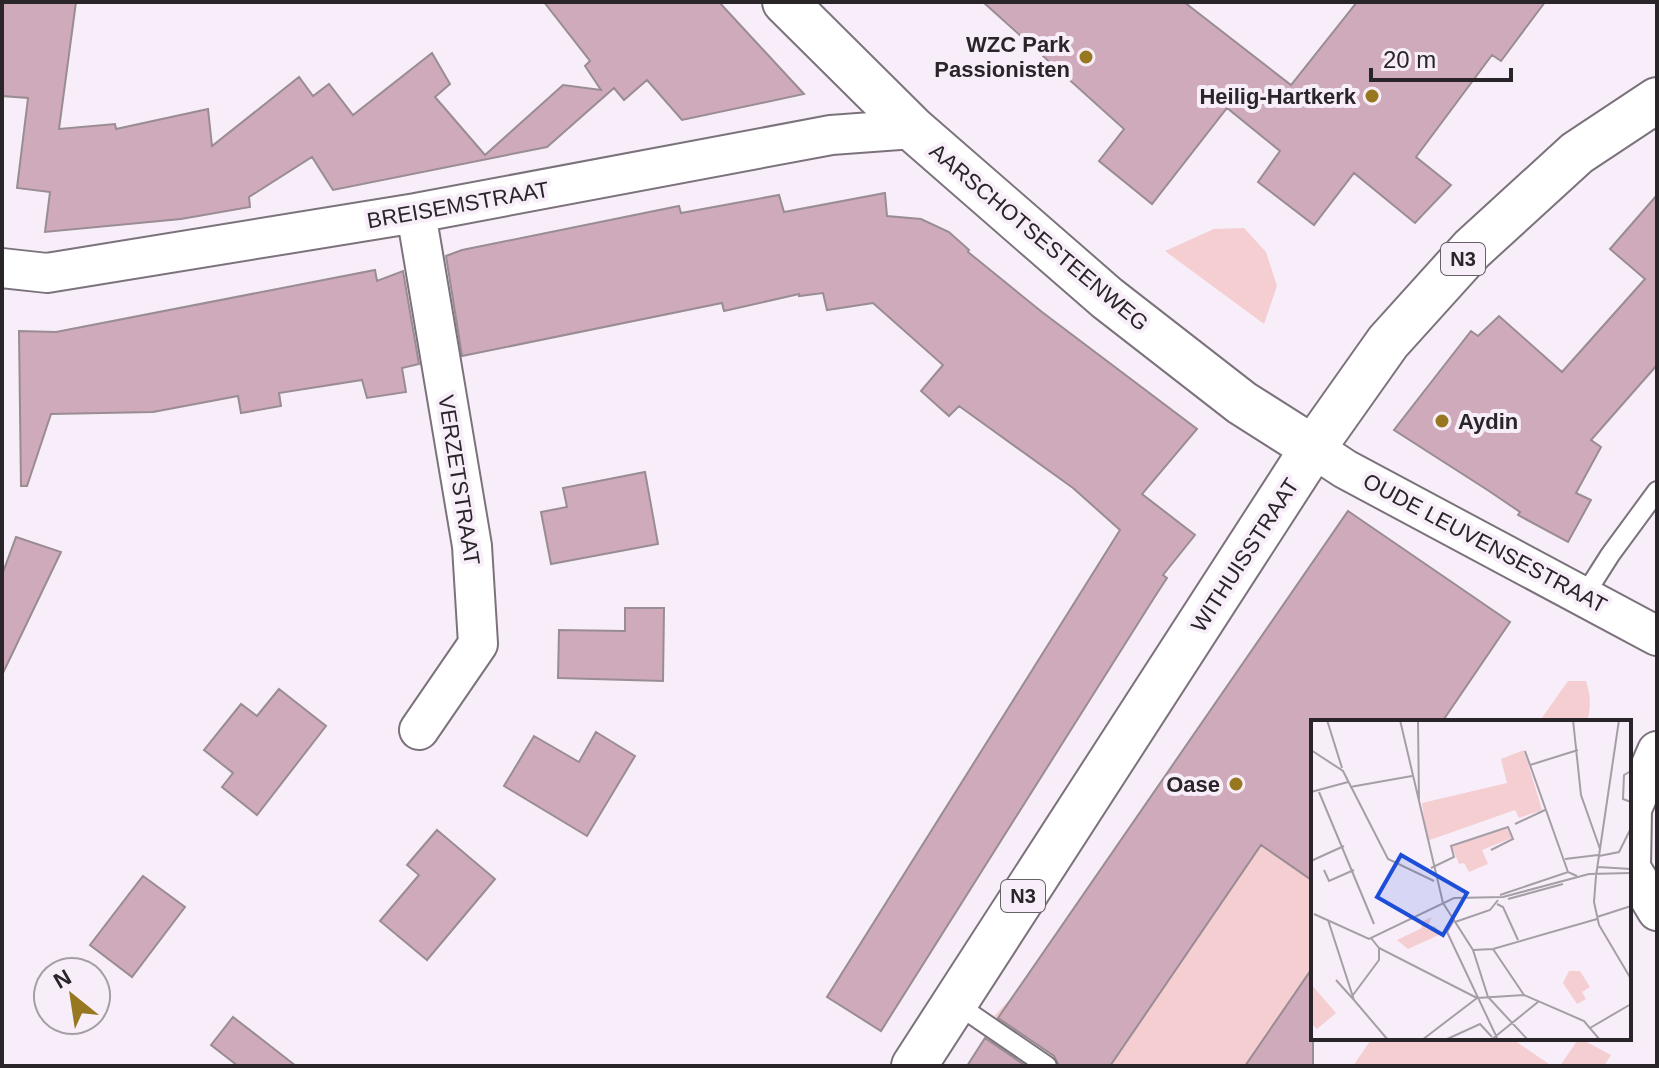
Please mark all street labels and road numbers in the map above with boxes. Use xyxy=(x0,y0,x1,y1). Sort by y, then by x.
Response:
street label: AARSCHOTSESTEENWEG xyxy=(925,138,1153,336)
street label: BREISEMSTRAAT xyxy=(365,177,551,233)
road number: N3 xyxy=(1441,243,1485,275)
street label: VERZETSTRAAT xyxy=(433,393,485,567)
street label: OUDE LEUVENSESTRAAT xyxy=(1359,468,1611,618)
street label: WITHUISSTRAAT xyxy=(1186,474,1304,636)
road number: N3 xyxy=(1001,880,1045,912)

